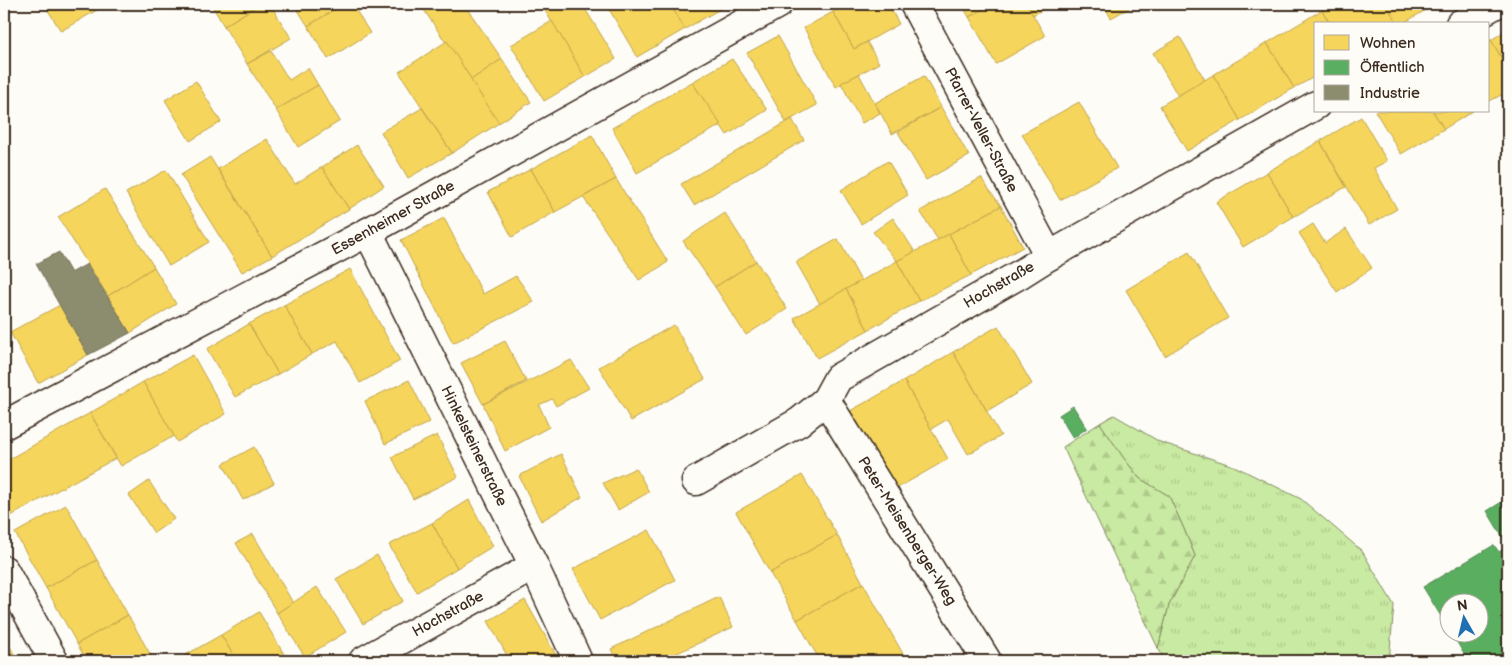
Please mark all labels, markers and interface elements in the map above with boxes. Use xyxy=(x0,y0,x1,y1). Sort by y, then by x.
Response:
legend xyxy=(1314,22,1490,112)
text: Wohnen xyxy=(1360,34,1415,53)
text: Öffentlich xyxy=(1360,58,1425,77)
street label: Pfarrer-Veller-Straße xyxy=(940,64,1022,196)
text: Industrie xyxy=(1360,84,1420,103)
street label: Essenheimer Straße xyxy=(328,176,458,260)
street label: Hochstraße xyxy=(960,257,1038,313)
street label: Hinkelsteinerstraße xyxy=(437,383,511,510)
street label: Peter-Meisenberger-Weg xyxy=(853,453,961,609)
street label: Hochstraße xyxy=(409,587,487,641)
north arrow xyxy=(1440,592,1490,642)
text: N xyxy=(1456,596,1469,615)

